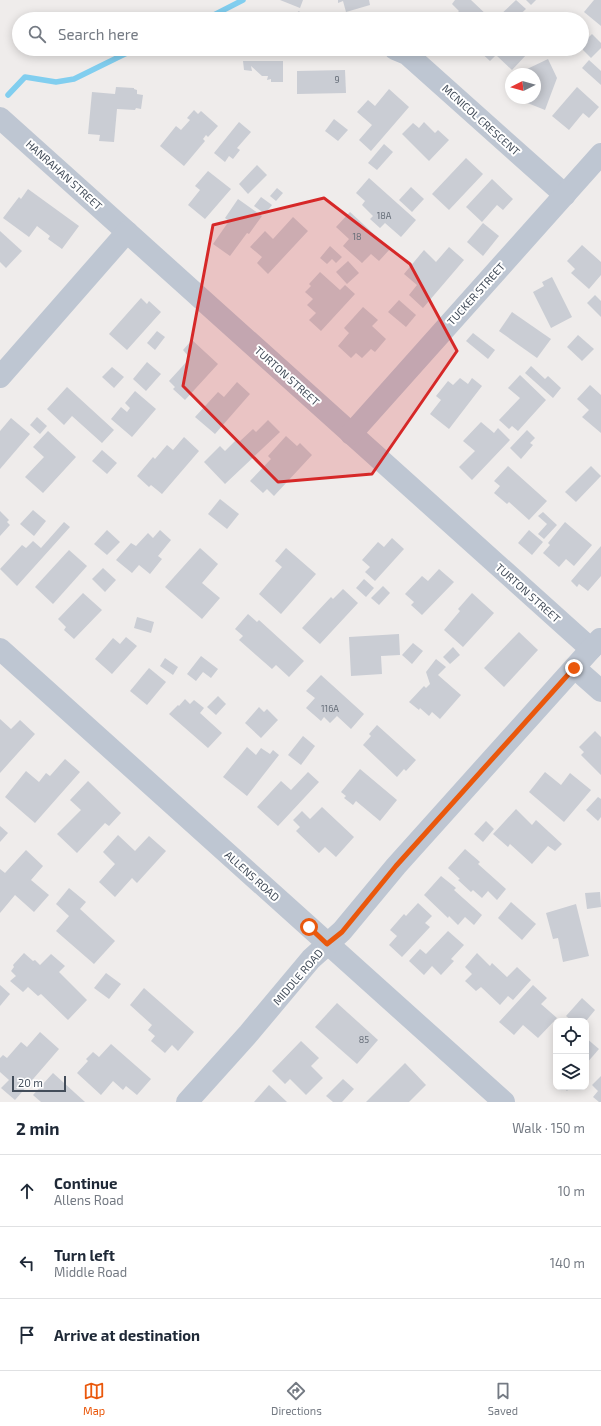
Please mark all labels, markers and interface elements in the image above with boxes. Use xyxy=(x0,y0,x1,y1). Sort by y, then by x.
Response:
search box xyxy=(12,12,589,56)
icon: search xyxy=(26,23,48,45)
text: Search here xyxy=(58,25,139,43)
north arrow xyxy=(505,68,541,104)
house number: 9 xyxy=(334,74,340,85)
street label: MCNICOL CRESCENT xyxy=(440,81,523,158)
street label: HANRAHAN STREET xyxy=(24,137,106,213)
house number: 18A xyxy=(377,210,392,221)
house number: 18 xyxy=(352,231,362,242)
street label: TUCKER STREET xyxy=(444,259,508,328)
street label: TURTON STREET xyxy=(252,343,323,408)
street label: TURTON STREET xyxy=(493,560,564,625)
route end xyxy=(565,659,583,677)
house number: 116A xyxy=(321,703,339,714)
street label: ALLENS ROAD xyxy=(222,848,282,904)
route start xyxy=(300,918,318,936)
street label: MIDDLE ROAD xyxy=(270,946,325,1007)
map controls xyxy=(553,1018,589,1090)
button: locate xyxy=(553,1018,589,1054)
house number: 85 xyxy=(359,1034,369,1045)
button: layers xyxy=(553,1054,589,1090)
scale bar xyxy=(12,1074,66,1093)
text: 20 m xyxy=(18,1076,43,1089)
text: 2 min xyxy=(16,1118,59,1138)
text: Walk · 150 m xyxy=(512,1120,585,1136)
text: Continue xyxy=(54,1174,117,1192)
icon: ahead xyxy=(16,1180,38,1202)
text: 10 m xyxy=(558,1183,585,1199)
text: Allens Road xyxy=(54,1192,124,1208)
text: Turn left xyxy=(54,1246,115,1264)
icon: left xyxy=(16,1252,38,1274)
text: 140 m xyxy=(550,1255,585,1271)
text: Middle Road xyxy=(54,1264,127,1280)
icon: arrive xyxy=(16,1324,38,1346)
text: Arrive at destination xyxy=(54,1326,200,1344)
tab: Map xyxy=(83,1380,105,1417)
tab: Directions xyxy=(271,1380,322,1417)
tab: Saved xyxy=(488,1380,518,1417)

